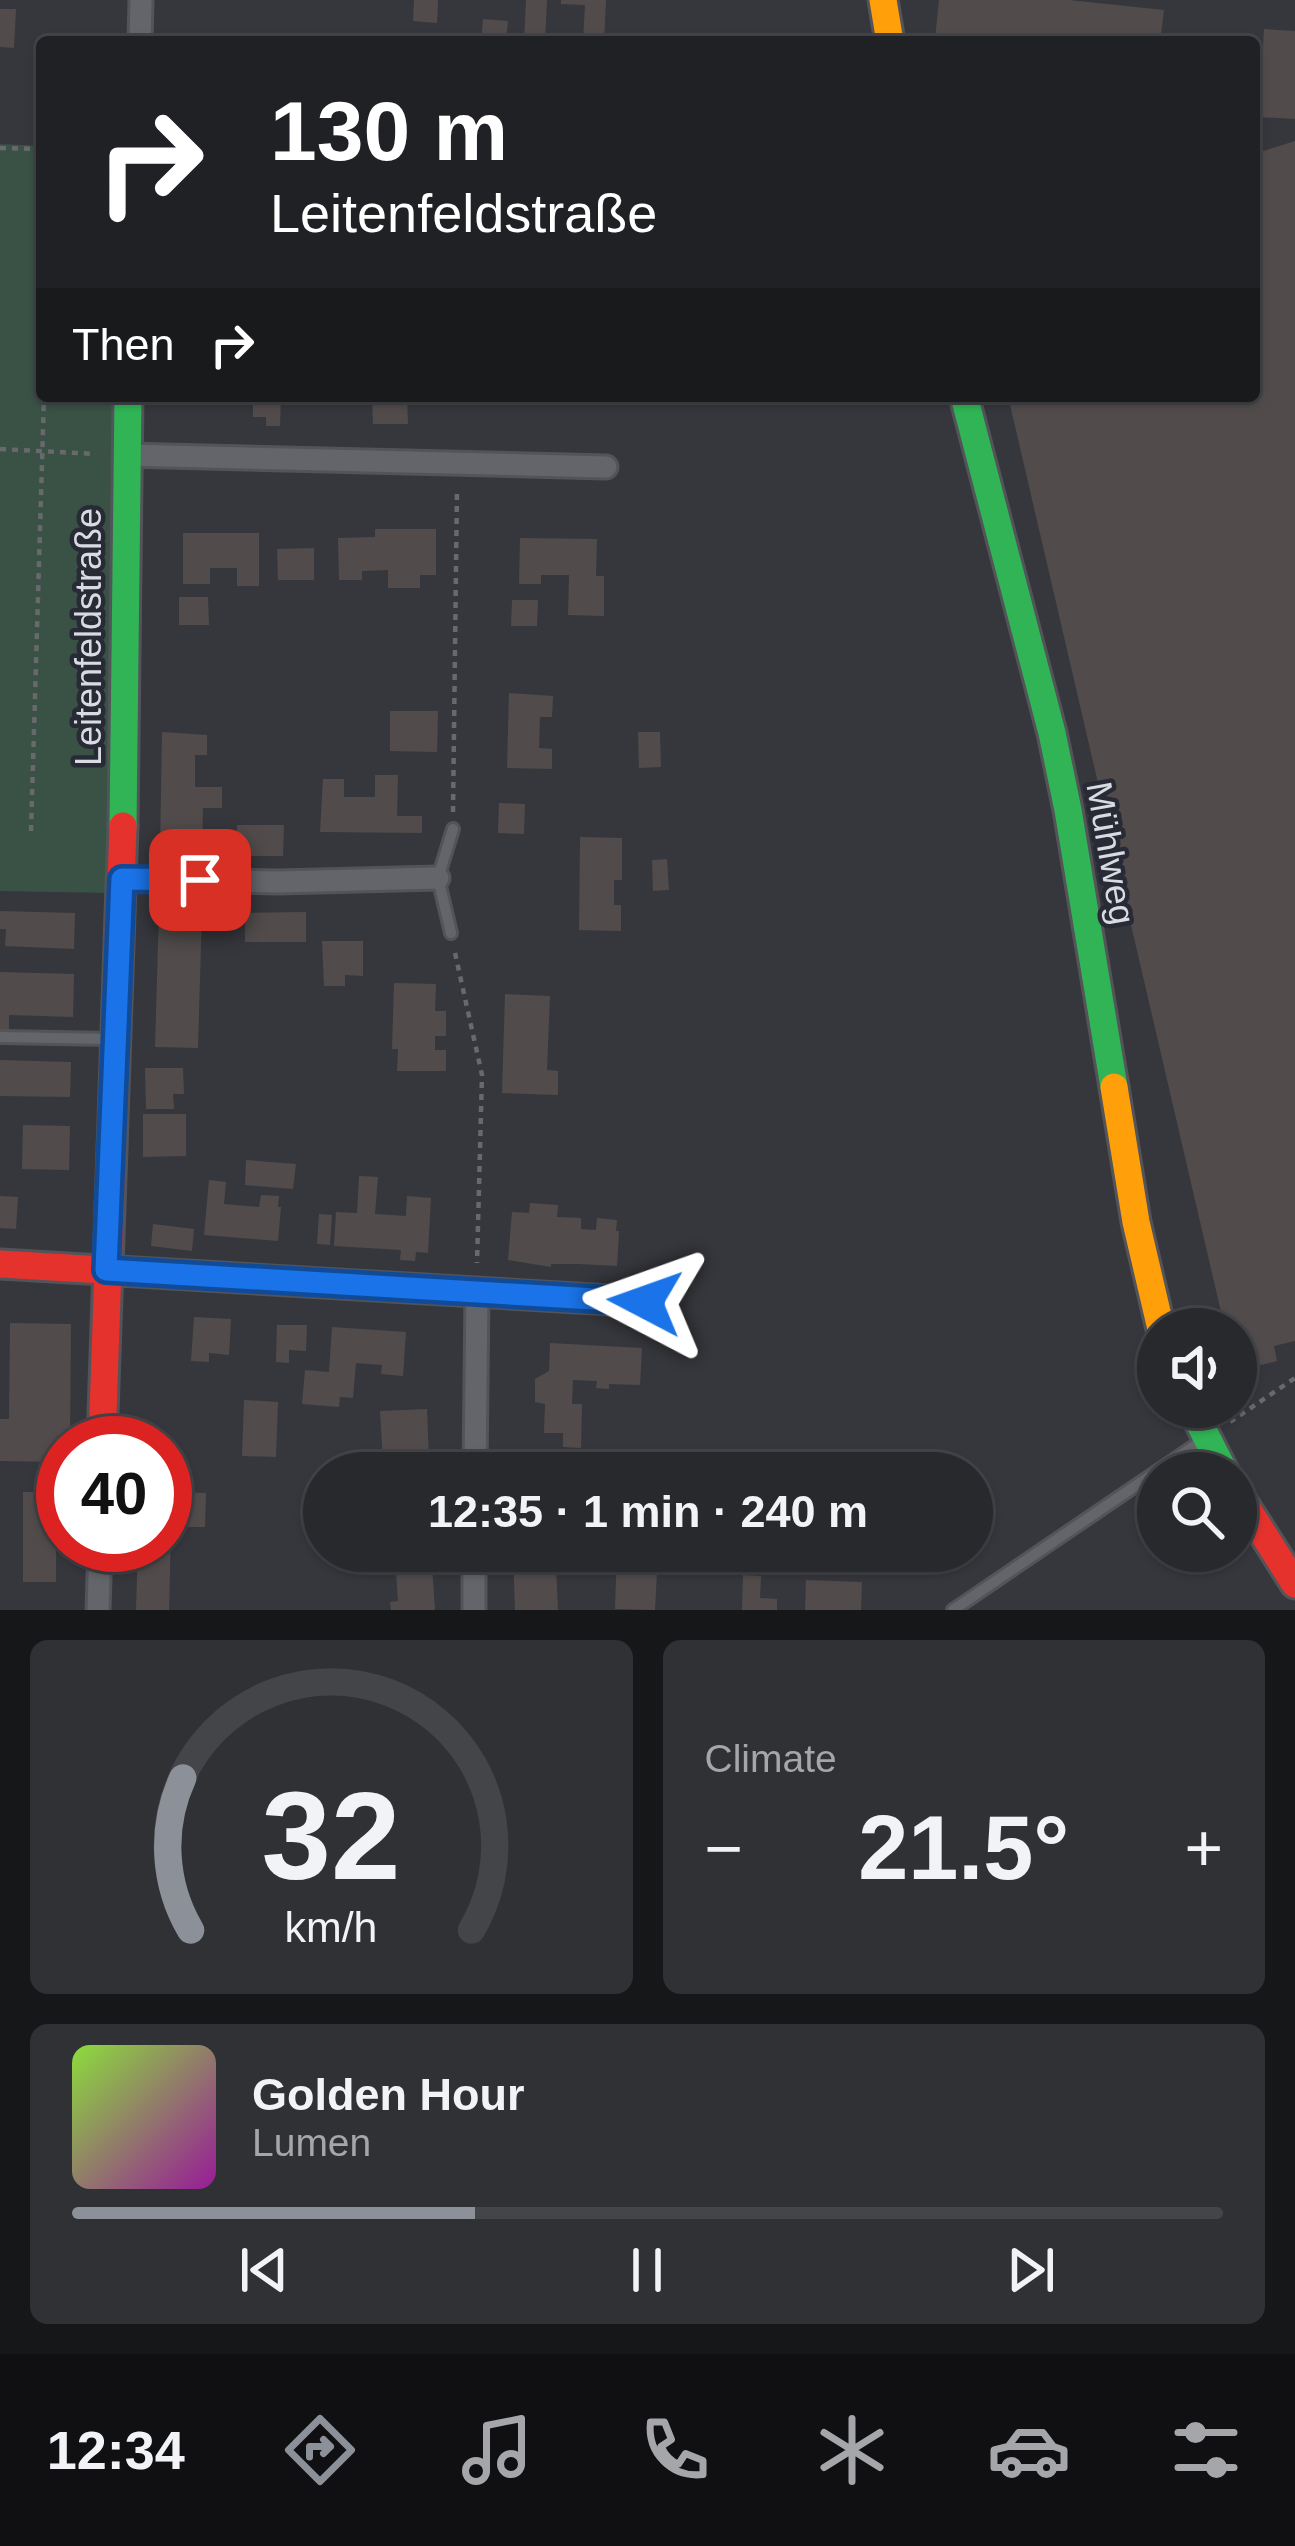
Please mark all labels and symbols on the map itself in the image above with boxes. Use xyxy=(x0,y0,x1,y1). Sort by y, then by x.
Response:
street label: Leitenfeldstraße xyxy=(68,508,109,766)
street label: Mühlweg xyxy=(1078,778,1144,928)
pin xyxy=(149,829,251,931)
position arrow xyxy=(582,1239,708,1365)
speed limit sign: 40 xyxy=(36,1416,192,1572)

